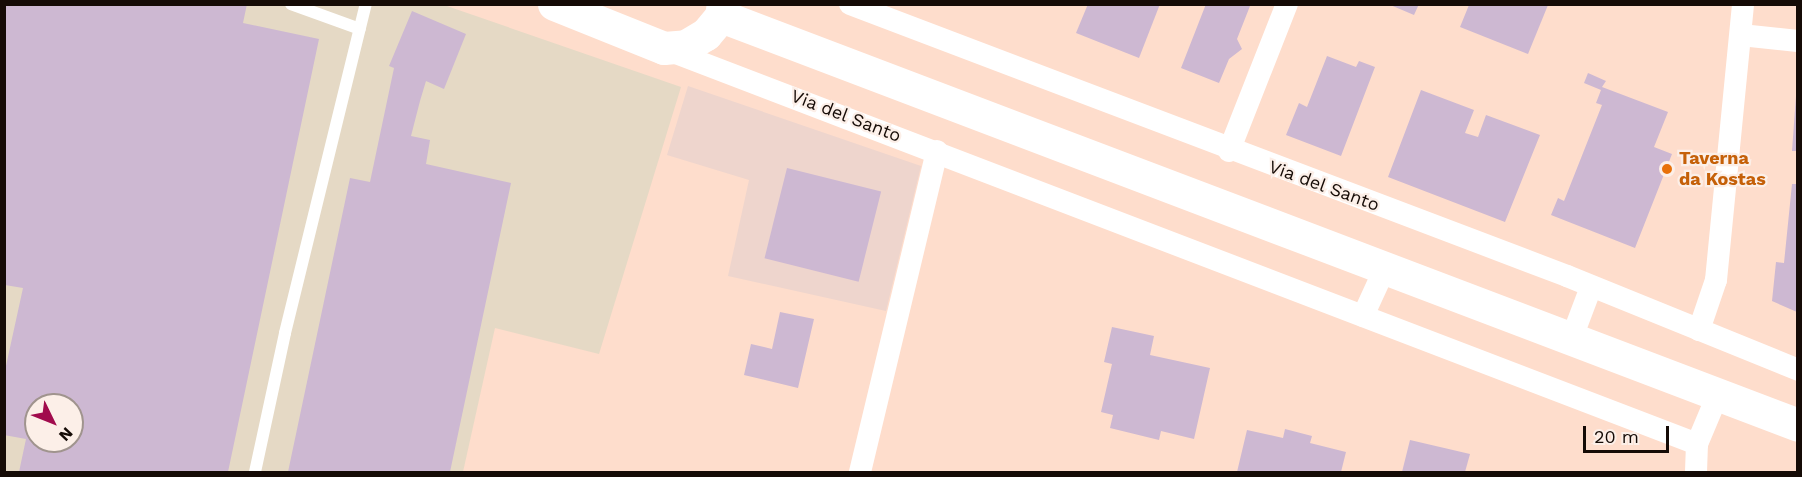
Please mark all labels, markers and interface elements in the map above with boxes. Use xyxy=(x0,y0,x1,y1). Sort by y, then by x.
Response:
street label: Via del Santo xyxy=(788,85,904,147)
place label: Taverna da Kostas xyxy=(1679,148,1766,190)
street label: Via del Santo xyxy=(1265,156,1383,216)
marker: Taverna da Kostas xyxy=(1660,162,1674,176)
north arrow xyxy=(24,393,84,453)
scale bar xyxy=(1586,414,1672,452)
text: N xyxy=(55,423,77,445)
text: 20 m xyxy=(1594,426,1639,447)

